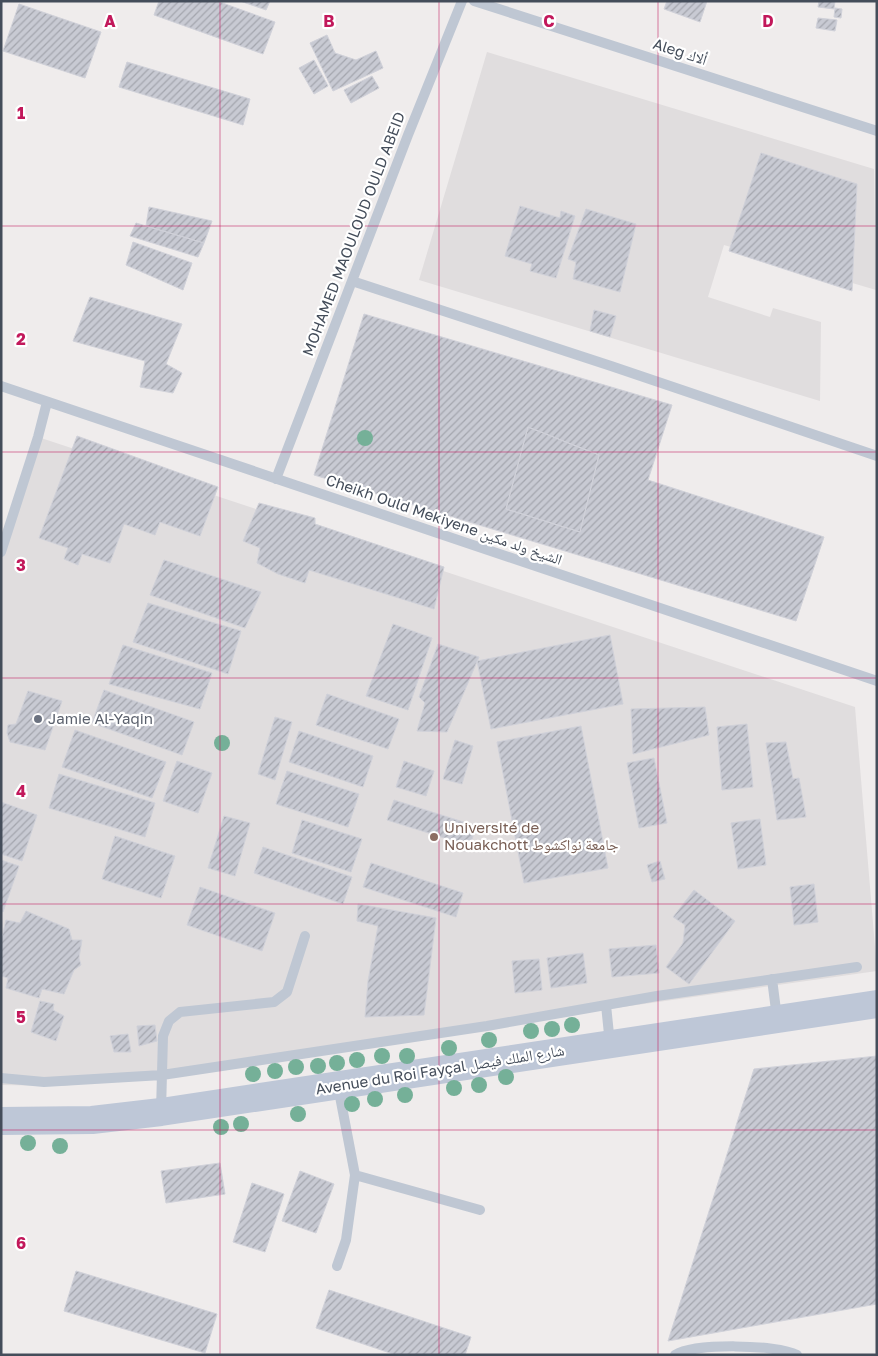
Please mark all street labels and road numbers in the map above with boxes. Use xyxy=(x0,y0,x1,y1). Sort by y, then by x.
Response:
street label: Aleg ألاك xyxy=(651,34,710,68)
street label: MOHAMED MAOULOUD OULD ABEID xyxy=(298,109,408,358)
street label: Cheikh Ould Mekiyene الشيخ ولد مكين xyxy=(323,470,565,570)
street label: Avenue du Roi Fayçal شارع الملك فيصل xyxy=(314,1040,566,1100)

